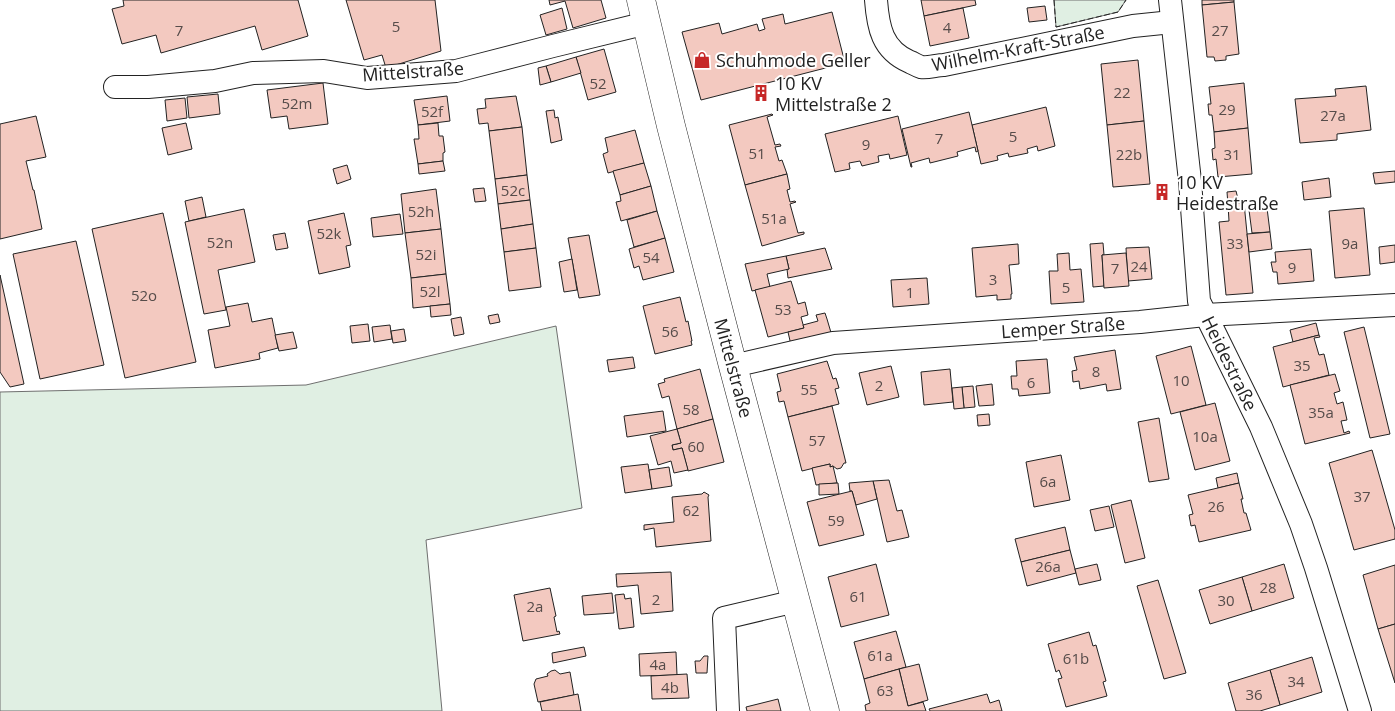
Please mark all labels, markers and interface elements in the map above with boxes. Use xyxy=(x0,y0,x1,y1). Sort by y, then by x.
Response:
house number: 5 xyxy=(392,16,400,36)
house number: 4 xyxy=(943,17,952,37)
street label: Wilhelm-Kraft-Straße xyxy=(930,19,1106,77)
house number: 7 xyxy=(175,20,183,40)
house number: 27 xyxy=(1211,20,1229,40)
place label: Schuhmode Geller xyxy=(716,48,871,72)
shop icon: Schuhmode Geller xyxy=(692,50,712,70)
street label: Mittelstraße xyxy=(361,55,465,87)
place label: 10 KV Mittelstraße 2 xyxy=(775,71,892,116)
house number: 52 xyxy=(589,73,607,93)
house number: 22 xyxy=(1113,82,1131,102)
building icon: 10 KV Mittelstraße 2 xyxy=(751,83,771,103)
house number: 52m xyxy=(281,93,313,113)
house number: 29 xyxy=(1218,99,1236,119)
house number: 52f xyxy=(421,101,444,121)
house number: 27a xyxy=(1320,105,1346,125)
house number: 5 xyxy=(1009,126,1017,146)
house number: 7 xyxy=(935,128,943,148)
house number: 9 xyxy=(862,134,870,154)
house number: 51 xyxy=(748,143,766,163)
house number: 22b xyxy=(1116,144,1142,164)
house number: 31 xyxy=(1223,144,1241,164)
place label: 10 KV Heidestraße xyxy=(1176,170,1279,215)
house number: 52c xyxy=(501,180,525,200)
building icon: 10 KV Heidestraße xyxy=(1152,182,1172,202)
house number: 52h xyxy=(408,201,434,221)
house number: 51a xyxy=(761,208,787,228)
house number: 52k xyxy=(316,223,342,243)
house number: 52n xyxy=(207,232,233,252)
house number: 33 xyxy=(1226,233,1244,253)
house number: 9a xyxy=(1342,233,1358,253)
house number: 52i xyxy=(416,244,436,264)
house number: 54 xyxy=(642,247,660,267)
house number: 24 xyxy=(1130,256,1148,276)
house number: 9 xyxy=(1288,257,1296,277)
house number: 7 xyxy=(1111,258,1119,278)
house number: 3 xyxy=(989,269,997,289)
house number: 5 xyxy=(1062,277,1070,297)
house number: 52l xyxy=(420,281,440,301)
house number: 1 xyxy=(906,282,914,302)
house number: 52o xyxy=(131,285,157,305)
house number: 53 xyxy=(774,299,792,319)
street label: Lemper Straße xyxy=(1000,311,1126,343)
street label: Heidestraße xyxy=(1197,312,1263,414)
street label: Mittelstraße xyxy=(709,316,759,420)
house number: 56 xyxy=(661,321,679,341)
house number: 35 xyxy=(1293,355,1311,375)
house number: 8 xyxy=(1092,361,1100,381)
house number: 10 xyxy=(1172,370,1190,390)
house number: 6 xyxy=(1027,372,1035,392)
house number: 2 xyxy=(875,375,883,395)
house number: 55 xyxy=(800,379,818,399)
house number: 58 xyxy=(682,399,700,419)
house number: 35a xyxy=(1308,402,1334,422)
house number: 10a xyxy=(1192,426,1218,446)
house number: 57 xyxy=(808,430,826,450)
house number: 60 xyxy=(687,436,705,456)
house number: 6a xyxy=(1040,471,1056,491)
house number: 37 xyxy=(1353,486,1371,506)
house number: 26 xyxy=(1207,496,1225,516)
house number: 62 xyxy=(682,500,700,520)
house number: 59 xyxy=(827,510,845,530)
house number: 26a xyxy=(1035,556,1061,576)
house number: 28 xyxy=(1259,577,1277,597)
house number: 61 xyxy=(849,586,867,606)
house number: 2 xyxy=(652,589,660,609)
house number: 30 xyxy=(1217,590,1235,610)
house number: 2a xyxy=(527,596,543,616)
house number: 61a xyxy=(867,645,893,665)
house number: 61b xyxy=(1063,648,1089,668)
house number: 4a xyxy=(650,654,666,674)
house number: 34 xyxy=(1287,671,1305,691)
house number: 4b xyxy=(661,677,679,697)
house number: 63 xyxy=(876,680,894,700)
house number: 36 xyxy=(1245,684,1263,704)

